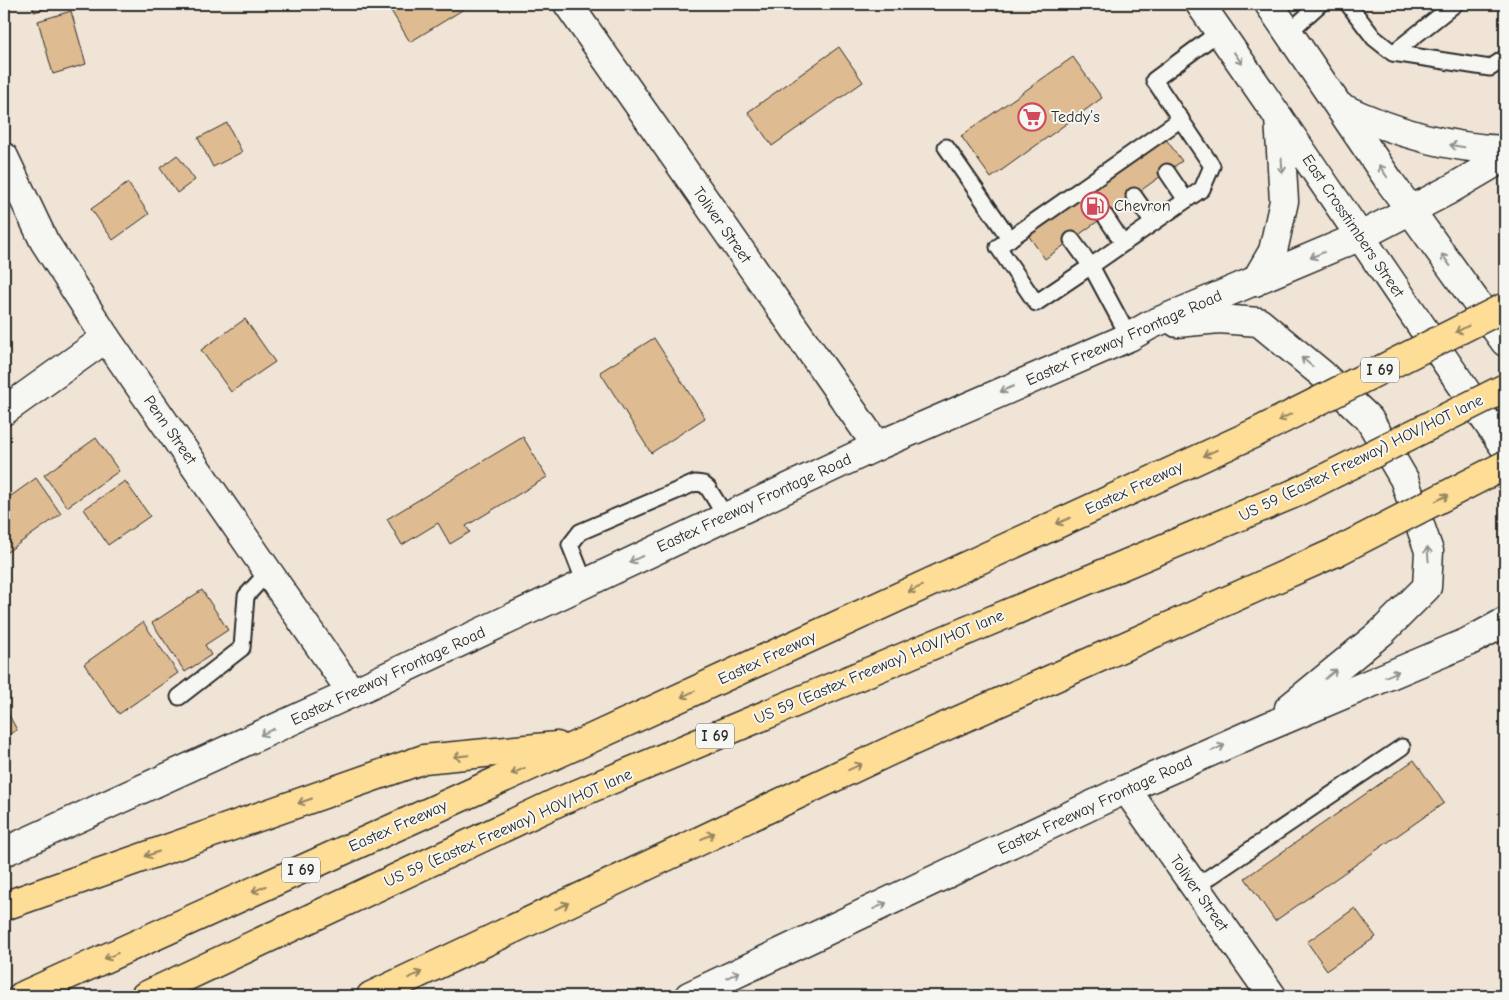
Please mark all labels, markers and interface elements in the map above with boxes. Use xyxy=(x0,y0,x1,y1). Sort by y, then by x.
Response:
one-way arrow xyxy=(1233,51,1243,65)
supermarket icon: Teddy’s xyxy=(1017,102,1047,132)
place label: Teddy’s xyxy=(1051,108,1100,126)
one-way arrow xyxy=(1449,140,1465,150)
street label: East Crosstimbers Street xyxy=(1298,151,1408,301)
one-way arrow xyxy=(1277,158,1286,174)
one-way arrow xyxy=(1377,164,1387,178)
street label: Toliver Street xyxy=(689,184,755,267)
fuel station icon: Chevron xyxy=(1080,191,1110,221)
place label: Chevron xyxy=(1114,197,1171,215)
one-way arrow xyxy=(1309,252,1324,261)
one-way arrow xyxy=(1441,254,1451,268)
street label: Eastex Freeway Frontage Road xyxy=(1023,287,1225,389)
one-way arrow xyxy=(1454,324,1469,334)
one-way arrow xyxy=(1301,357,1314,368)
road number: I 69 xyxy=(1361,358,1399,382)
one-way arrow xyxy=(1000,385,1015,395)
street label: US 59 (Eastex Freeway) HOV/HOT lane xyxy=(1236,391,1486,525)
street label: Penn Street xyxy=(140,392,200,468)
one-way arrow xyxy=(1278,413,1293,422)
one-way arrow xyxy=(1203,449,1218,459)
street label: Eastex Freeway Frontage Road xyxy=(654,450,854,556)
street label: Eastex Freeway xyxy=(1082,457,1186,518)
one-way arrow xyxy=(1434,493,1449,503)
one-way arrow xyxy=(1056,517,1071,527)
one-way arrow xyxy=(1423,546,1432,562)
one-way arrow xyxy=(629,555,644,564)
one-way arrow xyxy=(908,585,923,595)
street label: US 59 (Eastex Freeway) HOV/HOT lane xyxy=(752,606,1006,728)
street label: Eastex Freeway Frontage Road xyxy=(288,623,488,729)
street label: Eastex Freeway xyxy=(715,627,819,688)
one-way arrow xyxy=(1324,668,1337,679)
one-way arrow xyxy=(1384,668,1399,678)
one-way arrow xyxy=(681,689,696,699)
road number: I 69 xyxy=(696,724,734,748)
one-way arrow xyxy=(260,727,275,737)
one-way arrow xyxy=(1210,743,1225,753)
one-way arrow xyxy=(453,751,469,760)
street label: Eastex Freeway Frontage Road xyxy=(995,752,1195,858)
one-way arrow xyxy=(847,762,862,771)
street label: US 59 (Eastex Freeway) HOV/HOT lane xyxy=(381,765,635,891)
one-way arrow xyxy=(511,767,526,777)
one-way arrow xyxy=(298,796,314,806)
street label: Eastex Freeway xyxy=(346,796,451,856)
one-way arrow xyxy=(701,831,716,841)
one-way arrow xyxy=(145,850,160,859)
street label: Toliver Street xyxy=(1166,852,1232,935)
road number: I 69 xyxy=(282,858,320,882)
one-way arrow xyxy=(252,885,267,894)
one-way arrow xyxy=(872,900,887,910)
one-way arrow xyxy=(554,901,569,910)
one-way arrow xyxy=(104,952,119,962)
one-way arrow xyxy=(407,970,422,980)
one-way arrow xyxy=(725,970,740,980)

